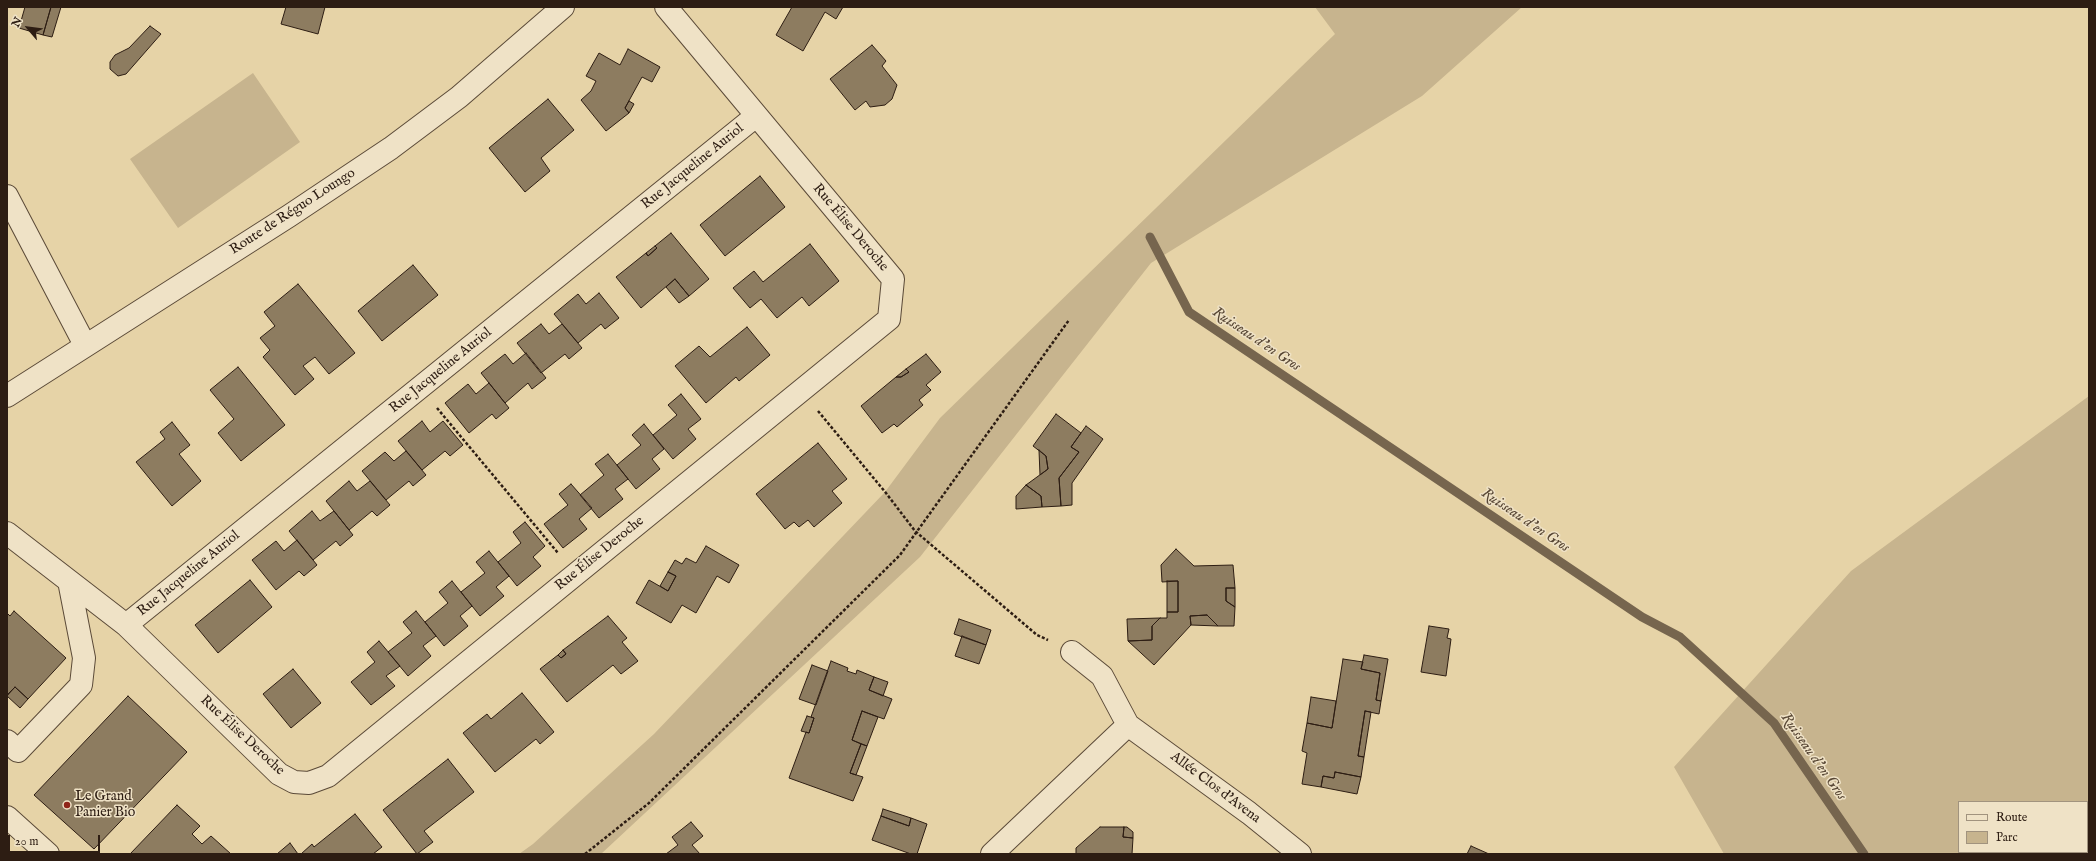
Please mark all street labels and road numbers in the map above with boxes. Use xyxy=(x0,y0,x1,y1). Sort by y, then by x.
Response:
street label: Rue Jacqueline Auriol xyxy=(638,121,748,213)
street label: Route de Réguo Loungo xyxy=(227,165,359,259)
street label: Rue Élise Deroche xyxy=(808,181,892,275)
street label: Rue Jacqueline Auriol xyxy=(386,325,496,417)
street label: Rue Élise Deroche xyxy=(552,513,648,595)
street label: Rue Jacqueline Auriol xyxy=(134,528,244,620)
street label: Rue Élise Deroche xyxy=(196,693,288,779)
street label: Allée Clos d'Avena xyxy=(1167,749,1263,827)

